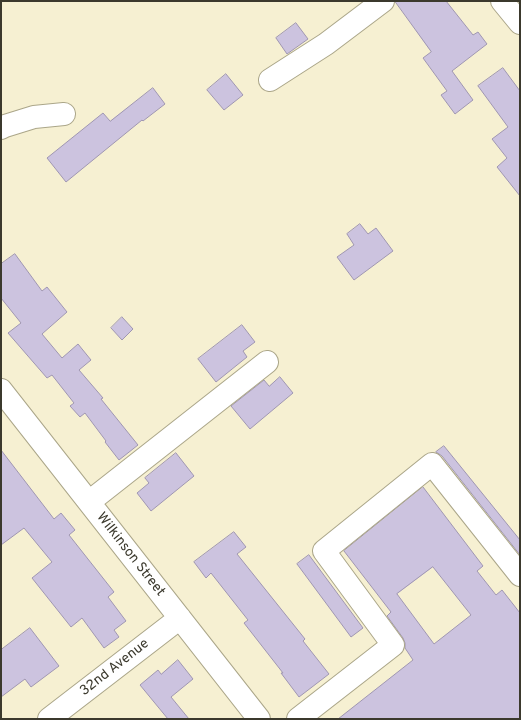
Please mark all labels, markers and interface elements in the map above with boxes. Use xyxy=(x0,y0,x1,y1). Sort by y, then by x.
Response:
street label: Wilkinson Street xyxy=(92,510,168,600)
street label: 32nd Avenue xyxy=(77,636,153,700)

